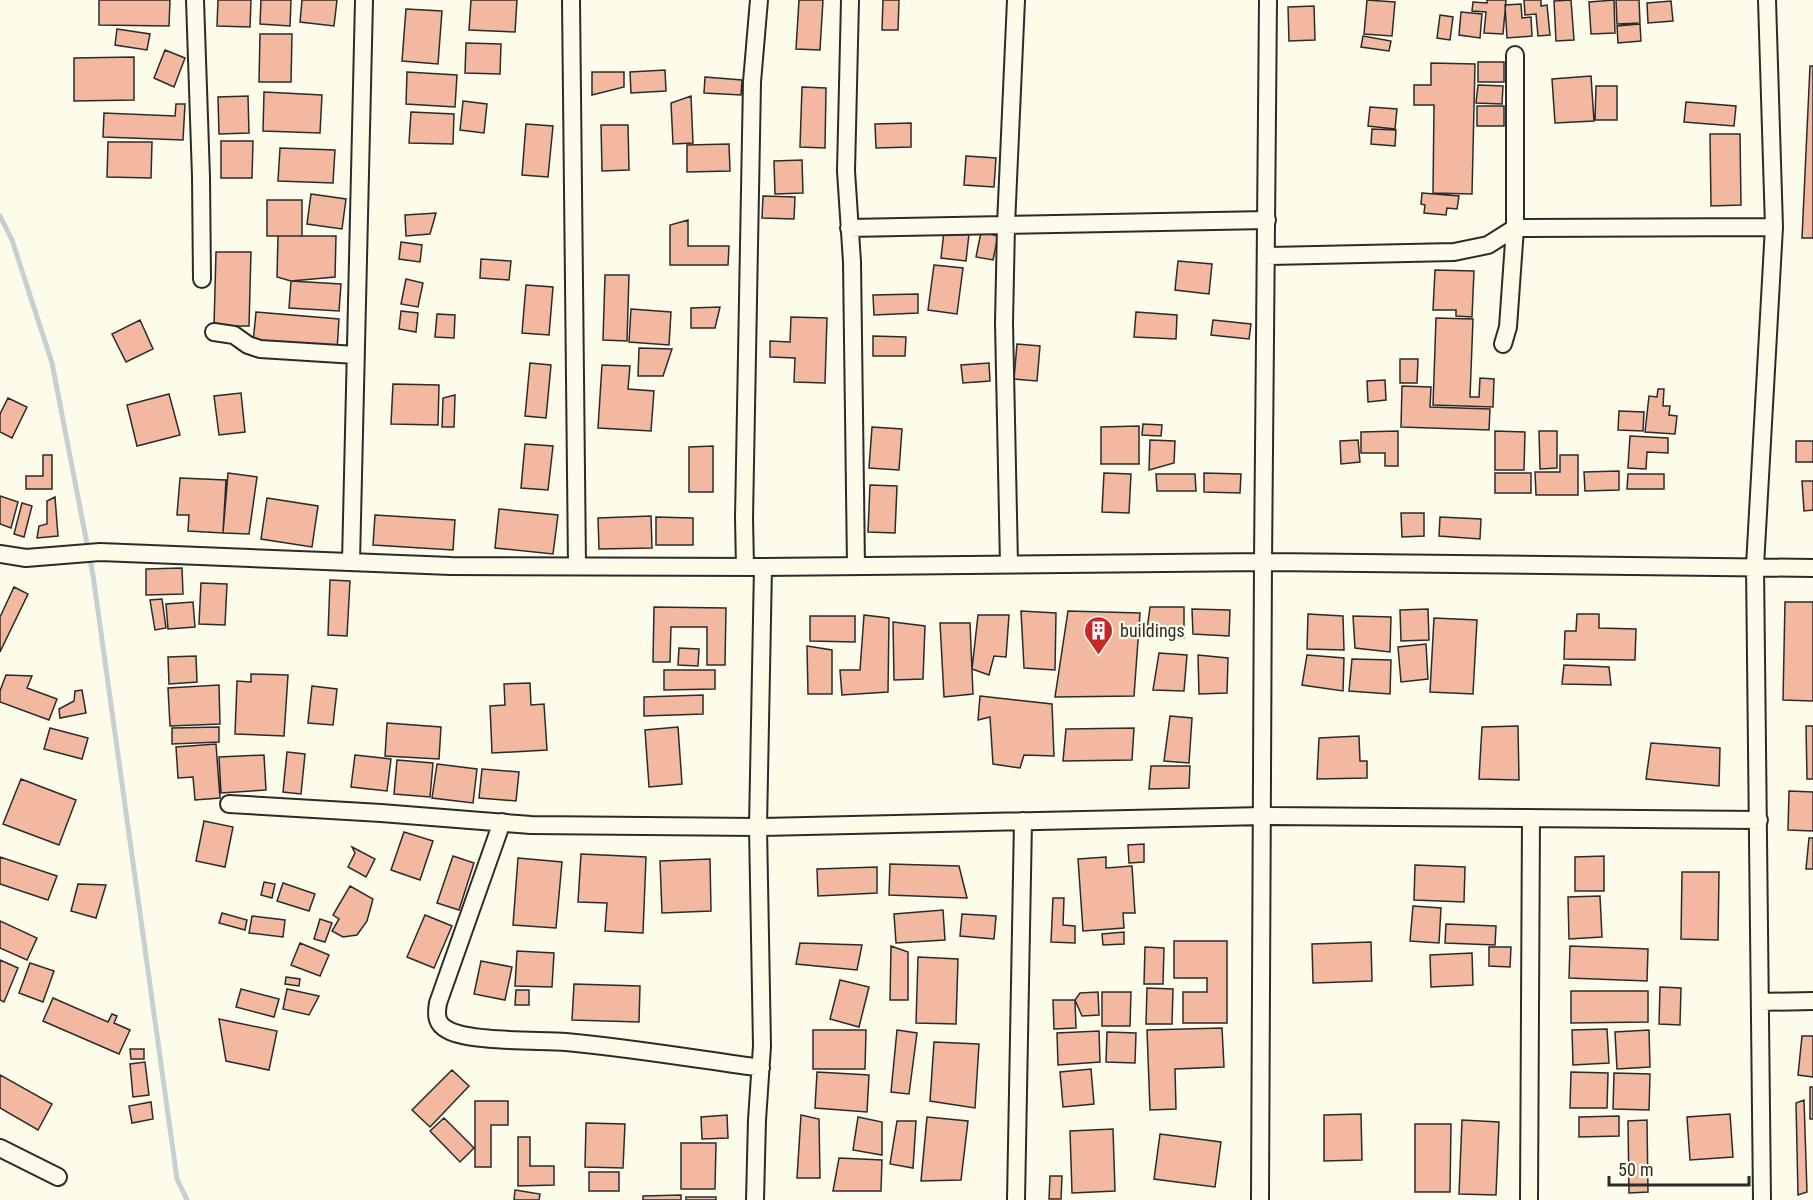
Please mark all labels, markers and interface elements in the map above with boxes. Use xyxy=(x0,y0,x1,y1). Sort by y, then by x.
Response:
building icon: buildings xyxy=(1083,614,1115,656)
place label: buildings xyxy=(1120,620,1185,641)
scale bar xyxy=(1609,1149,1748,1187)
text: 50 m xyxy=(1618,1159,1653,1180)

